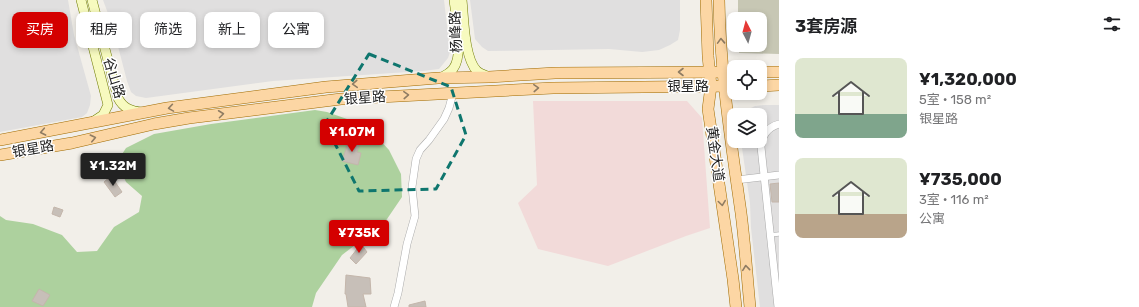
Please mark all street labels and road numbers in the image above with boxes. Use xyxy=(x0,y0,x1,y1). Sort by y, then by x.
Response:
street label: 杨峰路 xyxy=(446,11,466,53)
street label: 谷山路 xyxy=(100,55,128,101)
street label: 银星路 xyxy=(667,78,709,95)
street label: 银星路 xyxy=(343,88,387,108)
street label: 黄金大道 xyxy=(703,125,727,183)
street label: 银星路 xyxy=(11,137,55,161)

